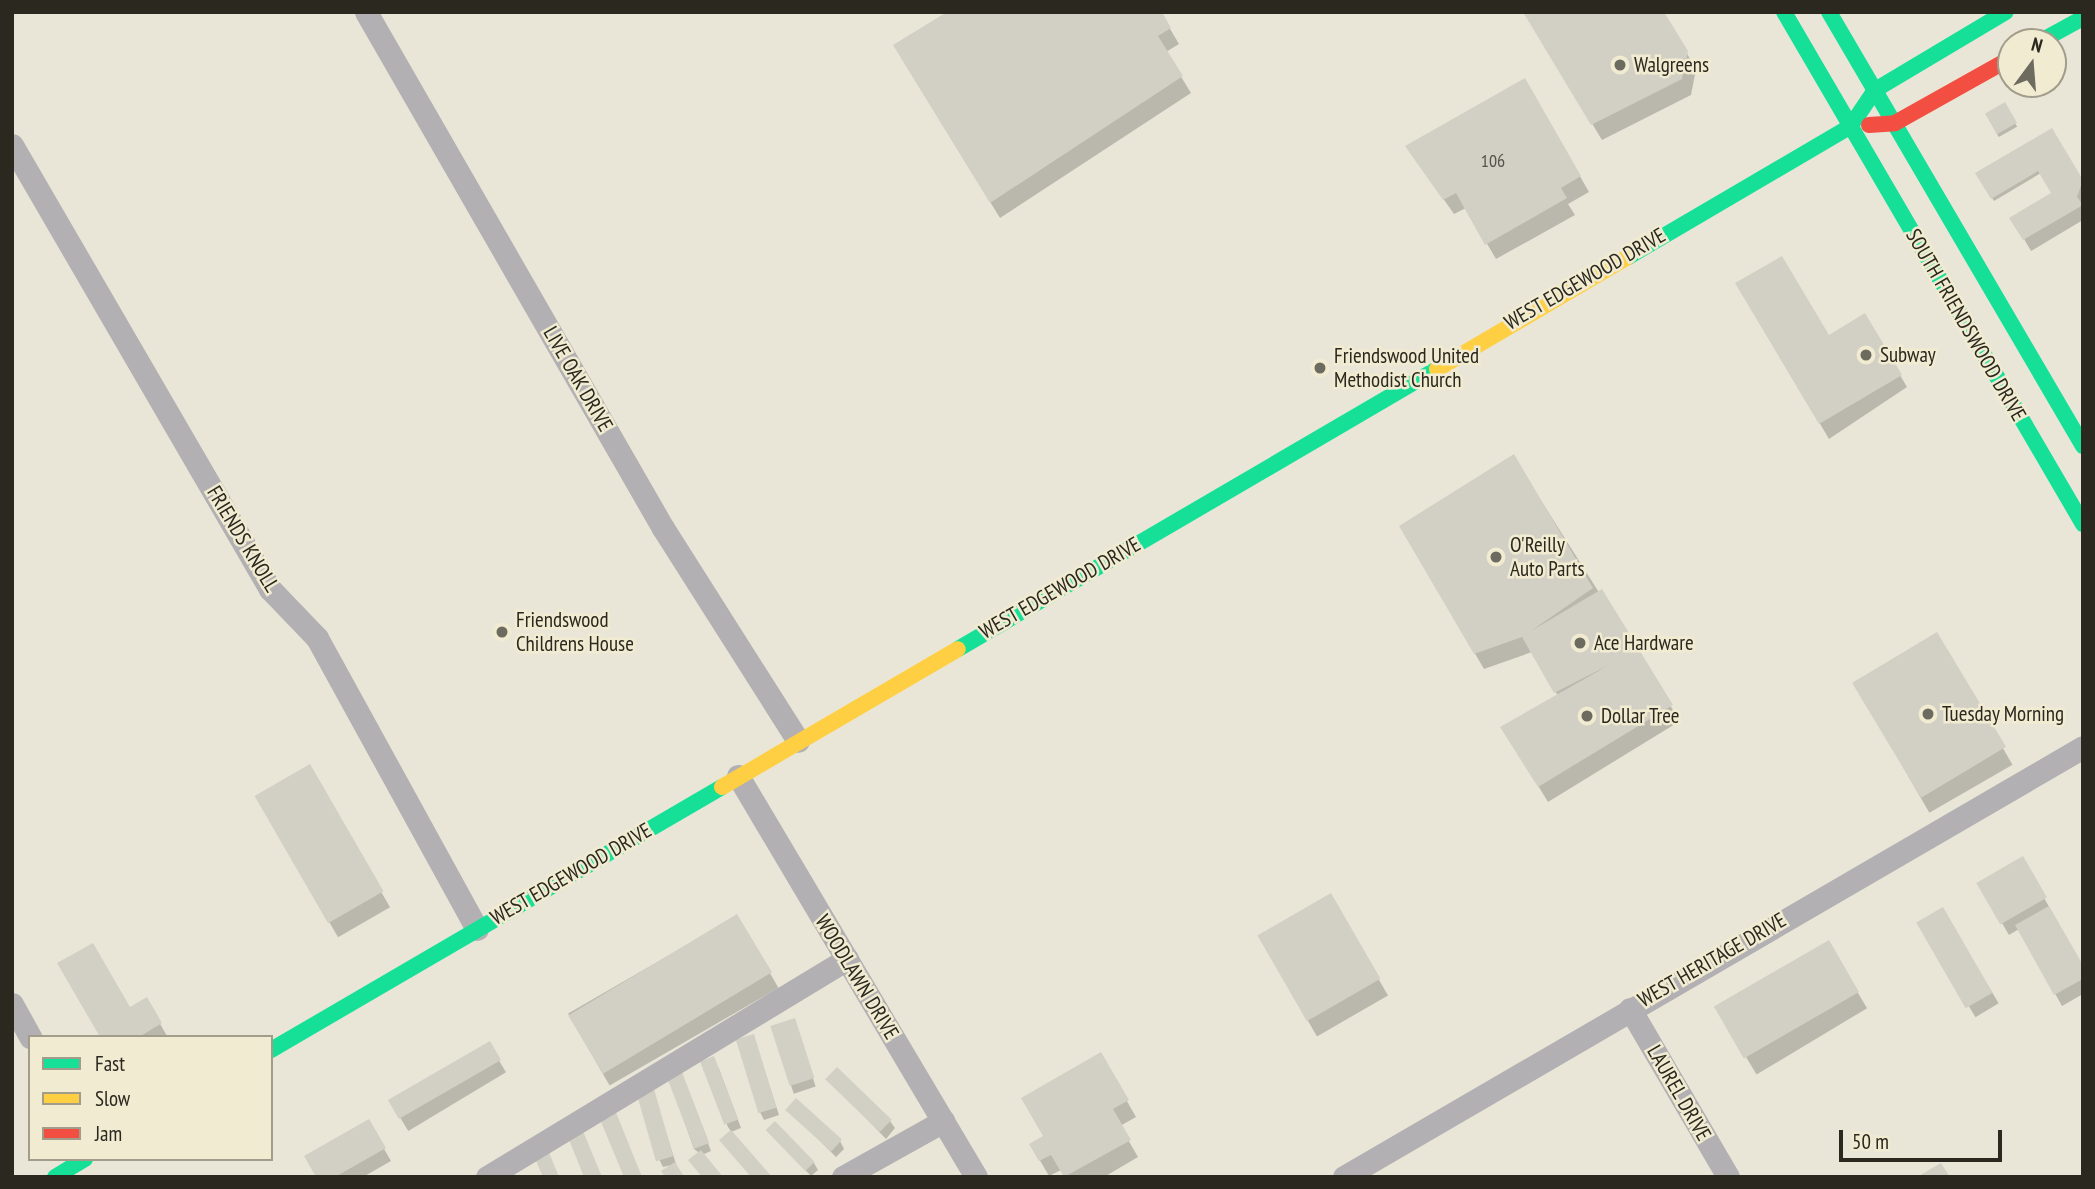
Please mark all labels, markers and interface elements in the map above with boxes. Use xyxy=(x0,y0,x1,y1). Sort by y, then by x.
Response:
north arrow xyxy=(1997,28,2067,98)
text: N xyxy=(2029,32,2045,58)
place label: Walgreens xyxy=(1634,52,1709,78)
marker: Walgreens xyxy=(1612,57,1628,73)
house number: 106 xyxy=(1481,150,1505,172)
street label: WEST EDGEWOOD DRIVE xyxy=(1500,223,1670,335)
street label: SOUTH FRIENDSWOOD DRIVE xyxy=(1901,225,2031,425)
street label: LIVE OAK DRIVE xyxy=(538,322,618,436)
place label: Subway xyxy=(1880,342,1936,368)
place label: Friendswood United Methodist Church xyxy=(1334,343,1479,393)
marker: Subway xyxy=(1858,347,1874,363)
marker: Friendswood United Methodist Church xyxy=(1312,360,1328,376)
street label: FRIENDS KNOLL xyxy=(202,481,284,597)
street label: WEST EDGEWOOD DRIVE xyxy=(975,532,1145,644)
place label: O'Reilly Auto Parts xyxy=(1510,532,1585,582)
marker: O'Reilly Auto Parts xyxy=(1488,549,1504,565)
place label: Friendswood Childrens House xyxy=(516,607,634,657)
marker: Friendswood Childrens House xyxy=(494,624,510,640)
place label: Ace Hardware xyxy=(1594,630,1694,656)
marker: Ace Hardware xyxy=(1572,635,1588,651)
place label: Tuesday Morning xyxy=(1942,701,2065,727)
place label: Dollar Tree xyxy=(1601,703,1680,729)
marker: Tuesday Morning xyxy=(1920,706,1936,722)
marker: Dollar Tree xyxy=(1579,708,1595,724)
street label: WEST EDGEWOOD DRIVE xyxy=(486,818,656,930)
street label: WEST HERITAGE DRIVE xyxy=(1633,907,1791,1013)
street label: WOODLAWN DRIVE xyxy=(810,910,904,1044)
legend xyxy=(28,1035,273,1161)
street label: LAUREL DRIVE xyxy=(1641,1040,1717,1146)
text: Fast xyxy=(95,1050,125,1077)
text: Slow xyxy=(95,1085,130,1112)
scale bar xyxy=(1843,1116,2006,1160)
text: Jam xyxy=(95,1120,122,1147)
text: 50 m xyxy=(1852,1128,1889,1155)

